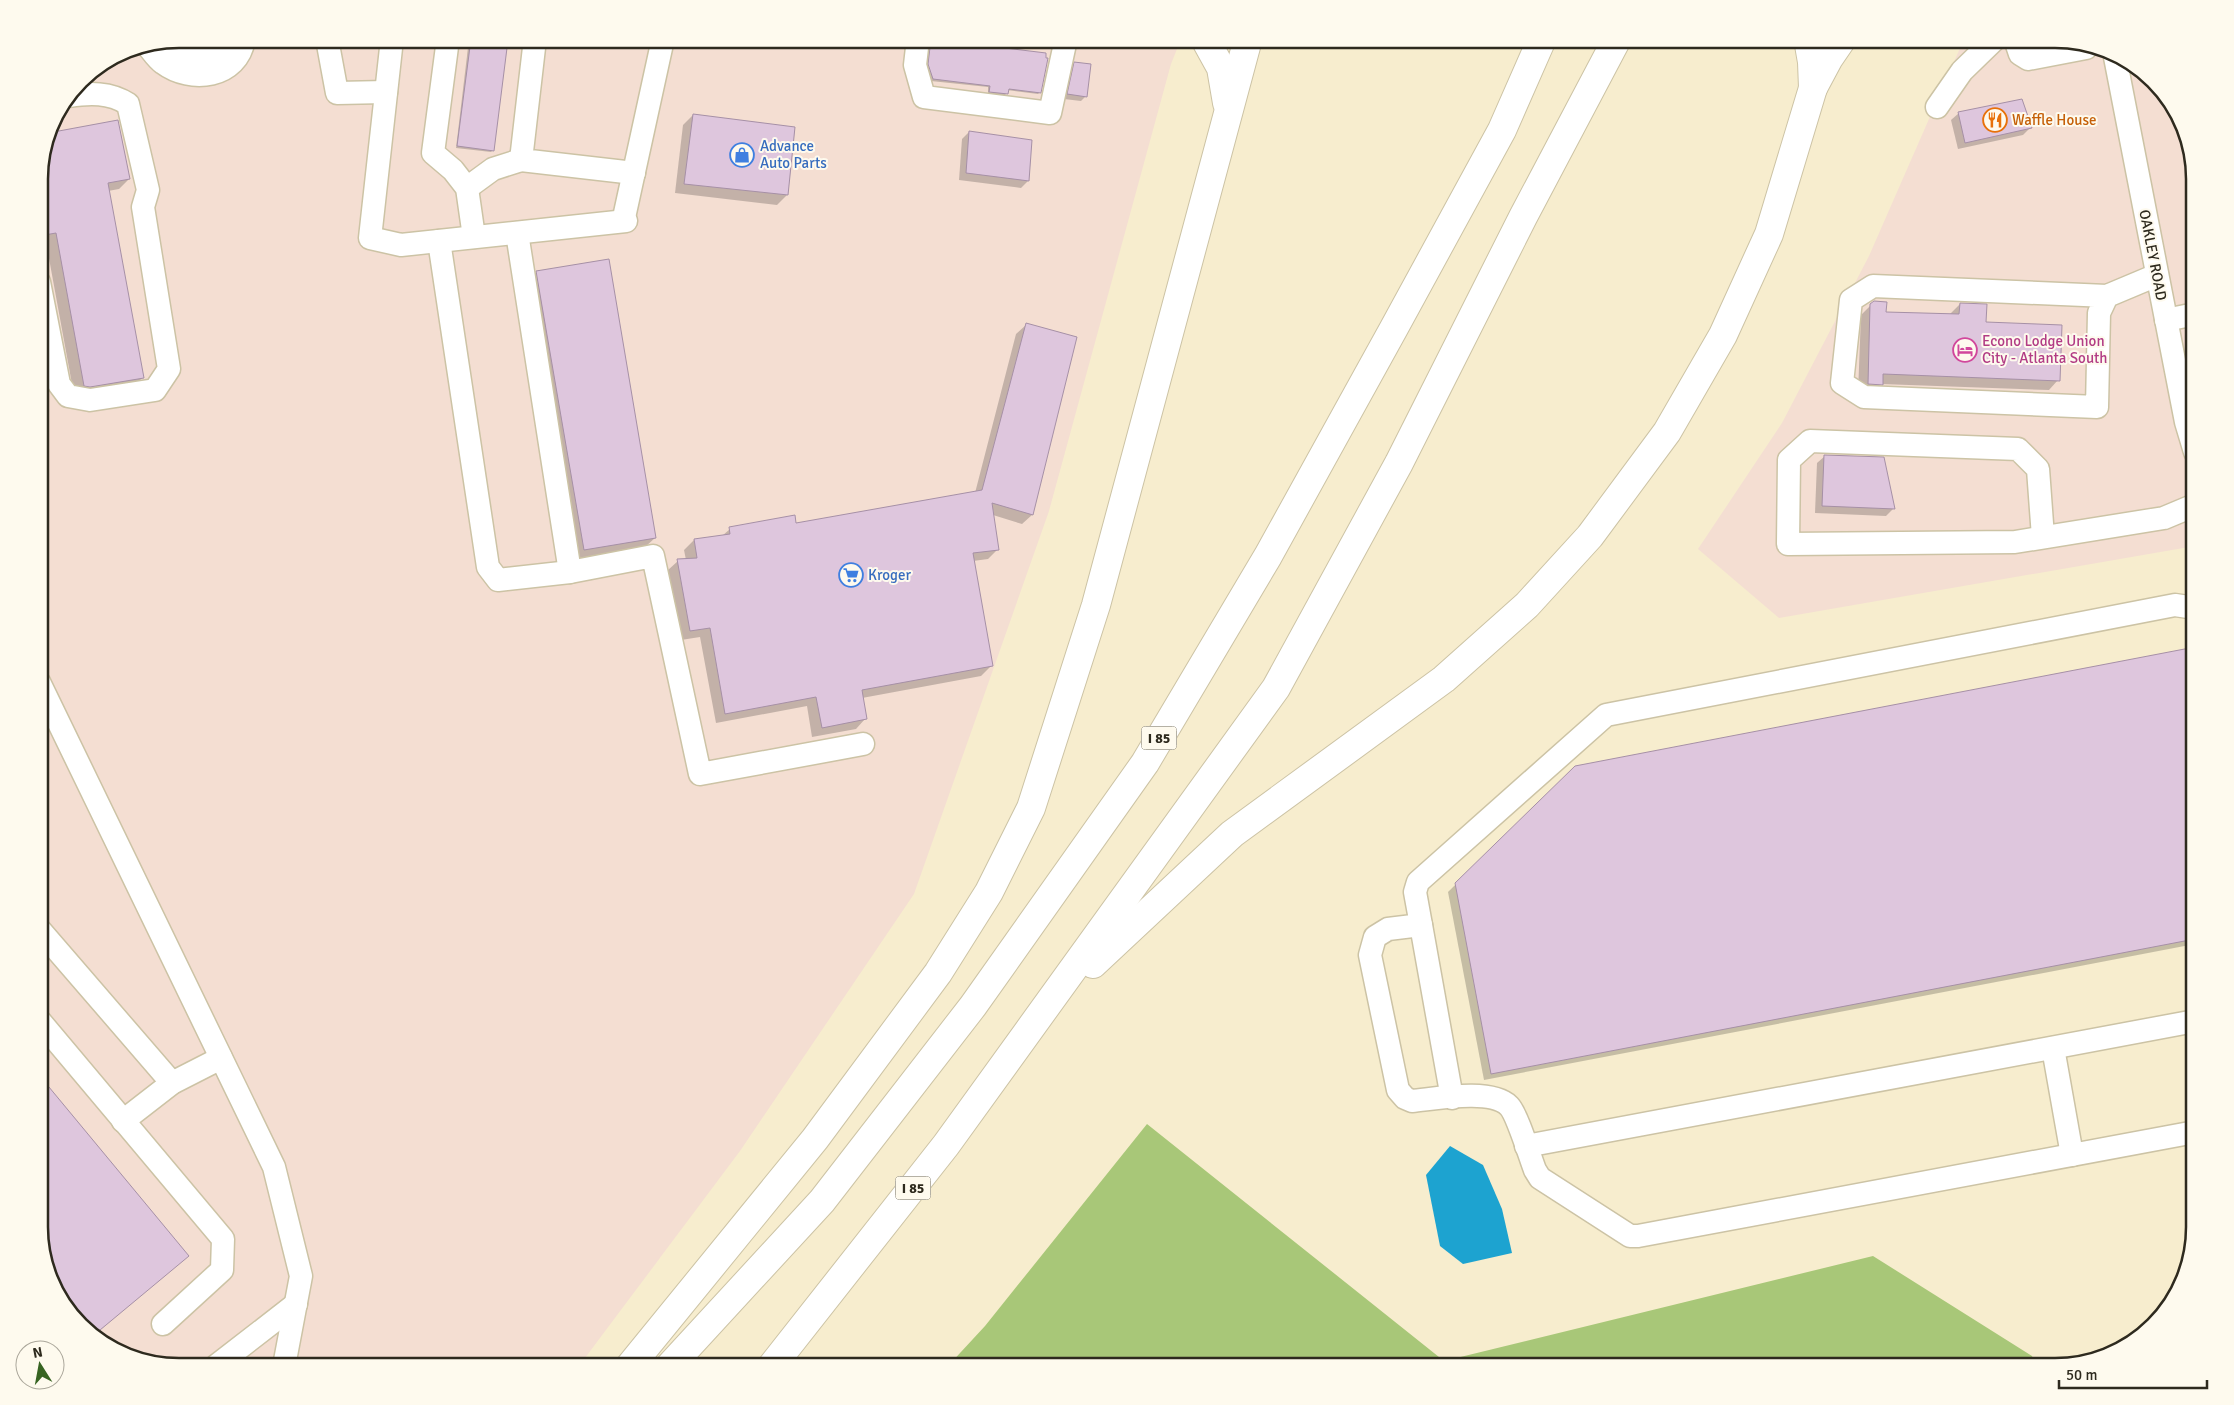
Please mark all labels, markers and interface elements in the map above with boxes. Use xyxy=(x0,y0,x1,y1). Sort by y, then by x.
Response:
restaurant icon: Waffle House xyxy=(1982,107,2008,133)
place label: Waffle House xyxy=(2012,111,2097,129)
place label: Advance Auto Parts xyxy=(760,137,827,172)
shop icon: Advance Auto Parts xyxy=(729,142,755,168)
street label: OAKLEY ROAD xyxy=(2135,208,2171,302)
place label: Econo Lodge Union City - Atlanta South xyxy=(1982,332,2108,367)
hotel icon: Econo Lodge Union City - Atlanta South xyxy=(1952,337,1978,363)
supermarket icon: Kroger xyxy=(838,562,864,588)
place label: Kroger xyxy=(868,566,911,584)
road number: I 85 xyxy=(1142,726,1176,750)
road number: I 85 xyxy=(896,1176,930,1200)
north arrow xyxy=(15,1340,65,1390)
text: N xyxy=(31,1343,44,1362)
scale bar xyxy=(2059,1358,2206,1390)
text: 50 m xyxy=(2066,1366,2097,1384)

